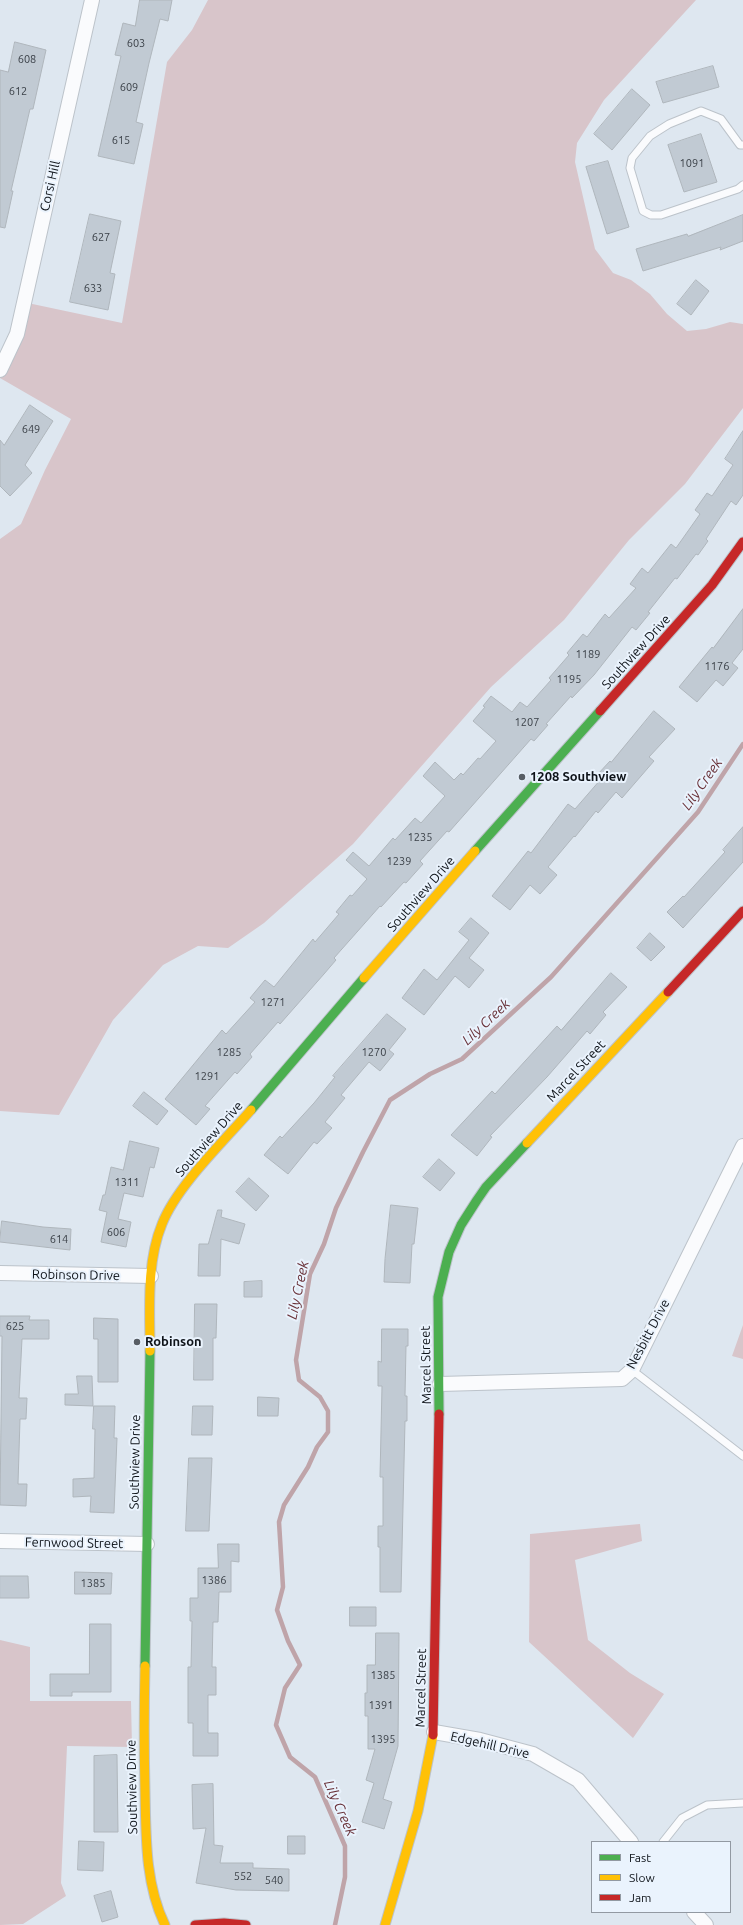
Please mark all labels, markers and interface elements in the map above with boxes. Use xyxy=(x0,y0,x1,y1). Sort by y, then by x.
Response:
house number: 603 xyxy=(127,36,145,50)
house number: 608 xyxy=(18,52,36,66)
house number: 609 xyxy=(120,80,138,94)
house number: 612 xyxy=(9,84,27,98)
house number: 615 xyxy=(112,133,130,147)
house number: 1091 xyxy=(680,156,704,170)
street label: Corsi Hill xyxy=(37,159,63,213)
house number: 627 xyxy=(92,230,110,244)
house number: 633 xyxy=(84,281,102,295)
house number: 649 xyxy=(22,422,40,436)
street label: Southview Drive xyxy=(598,612,674,692)
house number: 1189 xyxy=(576,647,600,661)
house number: 1176 xyxy=(705,659,729,673)
house number: 1195 xyxy=(557,672,581,686)
house number: 1207 xyxy=(515,715,539,729)
water label: Lily Creek xyxy=(678,755,726,813)
place label: 1208 Southview xyxy=(530,769,626,785)
marker: 1208 Southview xyxy=(517,772,527,782)
house number: 1235 xyxy=(408,830,432,844)
street label: Southview Drive xyxy=(384,853,458,935)
house number: 1239 xyxy=(387,854,411,868)
house number: 1271 xyxy=(261,995,285,1009)
water label: Lily Creek xyxy=(459,996,513,1048)
street label: Marcel Street xyxy=(543,1037,609,1105)
house number: 1285 xyxy=(217,1045,241,1059)
house number: 1270 xyxy=(362,1045,386,1059)
house number: 1291 xyxy=(195,1069,219,1083)
street label: Southview Drive xyxy=(172,1098,246,1180)
house number: 1311 xyxy=(115,1175,139,1189)
house number: 606 xyxy=(107,1225,125,1239)
house number: 614 xyxy=(50,1232,68,1246)
water label: Lily Creek xyxy=(284,1259,312,1321)
street label: Robinson Drive xyxy=(32,1266,120,1284)
street label: Nesbitt Drive xyxy=(623,1296,673,1372)
house number: 625 xyxy=(6,1319,24,1333)
street label: Marcel Street xyxy=(418,1325,434,1405)
place label: Robinson xyxy=(145,1334,202,1350)
marker: Robinson xyxy=(132,1337,142,1347)
street label: Southview Drive xyxy=(126,1414,144,1510)
street label: Fernwood Street xyxy=(25,1534,123,1552)
house number: 1386 xyxy=(202,1573,226,1587)
house number: 1385 xyxy=(81,1576,105,1590)
street label: Marcel Street xyxy=(413,1648,429,1728)
house number: 1385 xyxy=(371,1668,395,1682)
house number: 1391 xyxy=(369,1698,393,1712)
street label: Edgehill Drive xyxy=(449,1728,531,1762)
house number: 1395 xyxy=(371,1732,395,1746)
street label: Southview Drive xyxy=(123,1739,141,1835)
water label: Lily Creek xyxy=(320,1777,360,1839)
legend xyxy=(591,1841,731,1913)
text: Fast xyxy=(629,1851,651,1864)
house number: 552 xyxy=(234,1869,252,1883)
text: Slow xyxy=(629,1871,655,1884)
house number: 540 xyxy=(265,1873,283,1887)
text: Jam xyxy=(629,1891,651,1904)

